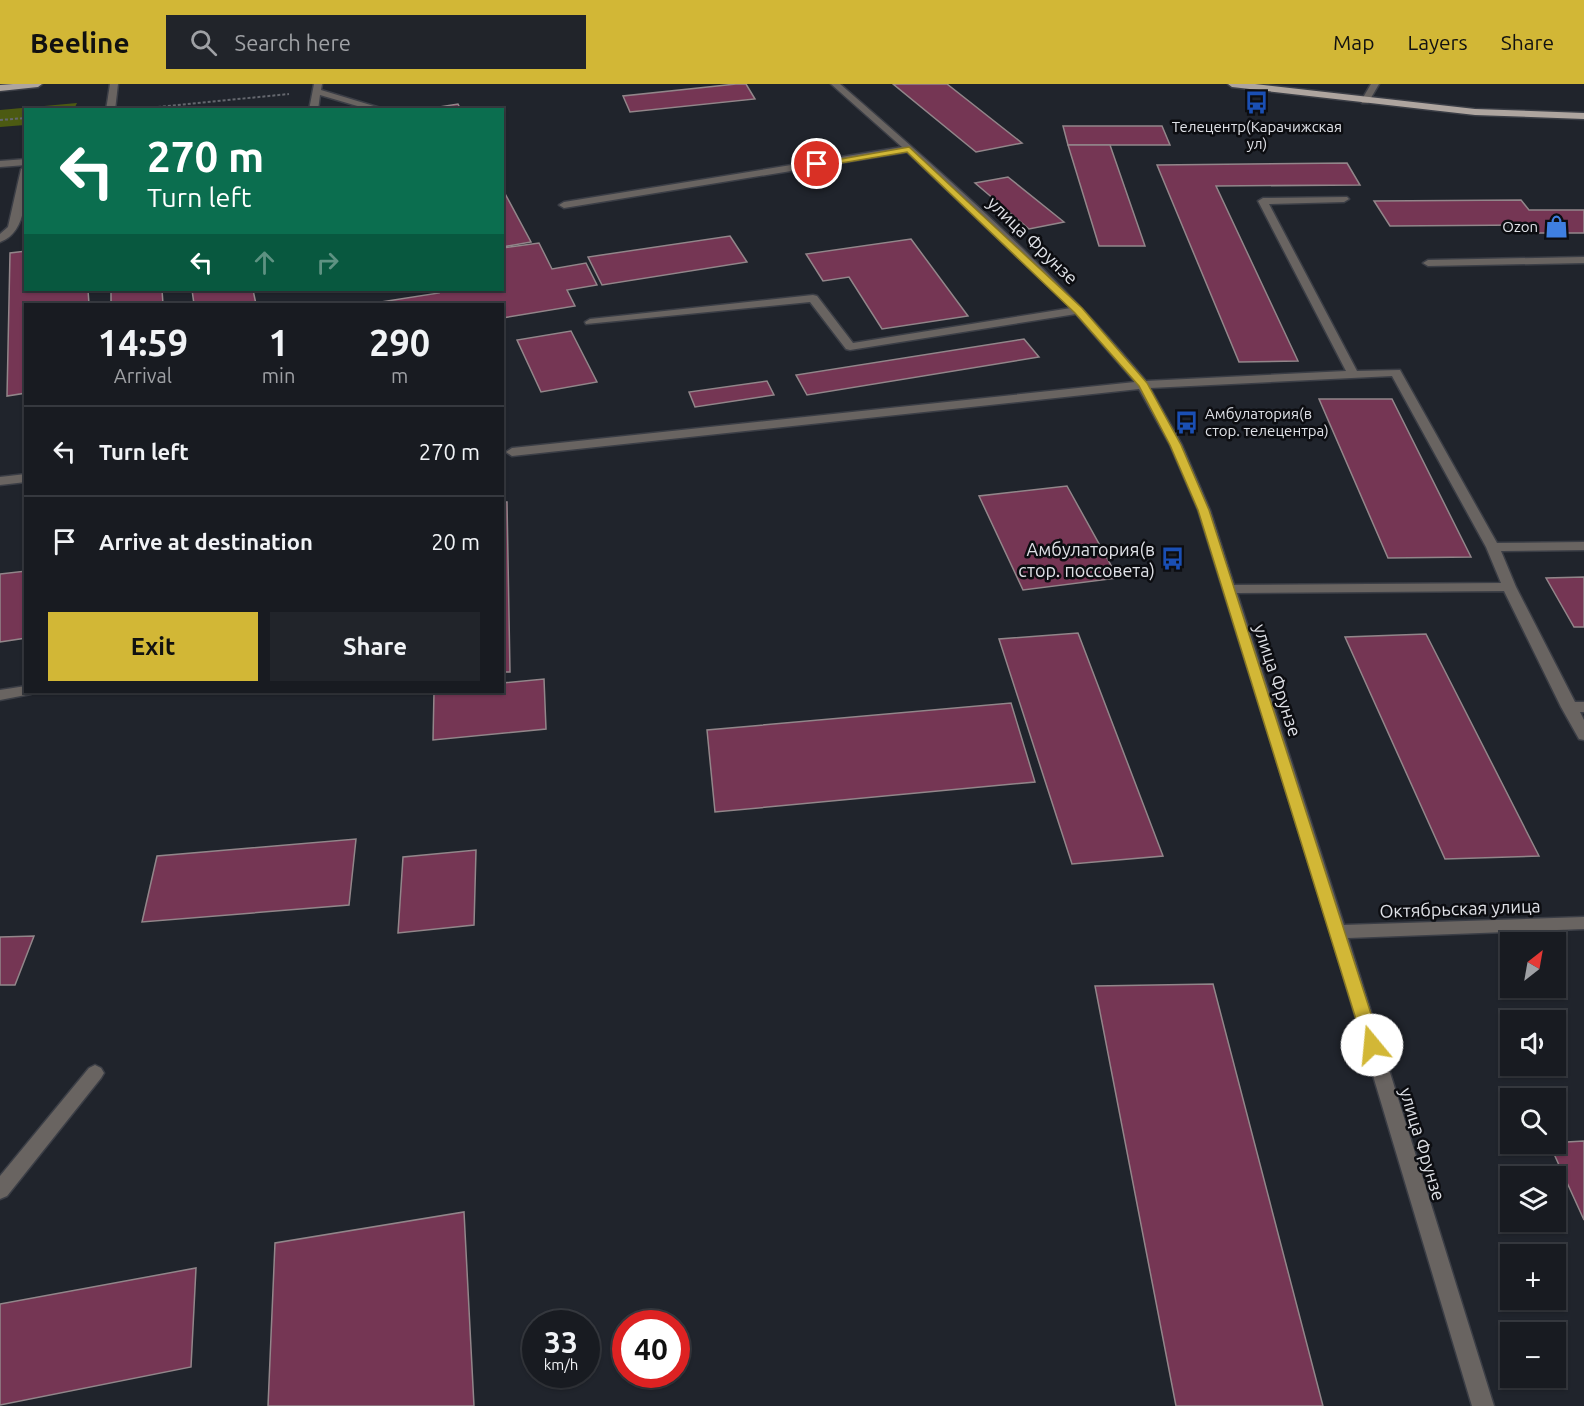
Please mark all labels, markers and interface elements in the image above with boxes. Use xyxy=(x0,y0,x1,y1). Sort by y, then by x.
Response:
search box xyxy=(166,15,586,69)
icon: search xyxy=(187,26,220,59)
text: Beeline xyxy=(30,27,130,58)
text: Search here xyxy=(235,30,351,55)
text: Map xyxy=(1333,30,1374,54)
text: Layers xyxy=(1407,30,1468,54)
text: Share xyxy=(1501,30,1554,54)
bus stop icon: Телецентр(Карачижская ул) xyxy=(1244,89,1270,115)
place label: Телецентр(Карачижская ул) xyxy=(1172,118,1342,152)
icon: left xyxy=(48,132,126,210)
text: 270 m xyxy=(147,133,264,180)
pin xyxy=(791,138,842,189)
icon: arrive xyxy=(800,147,833,180)
text: Turn left xyxy=(147,182,251,212)
street label: улица Фрунзе xyxy=(984,192,1082,288)
shop icon: Ozon xyxy=(1543,213,1569,239)
place label: Ozon xyxy=(1502,218,1538,235)
icon: left xyxy=(185,246,218,279)
icon: ahead xyxy=(248,246,281,279)
icon: right xyxy=(311,246,344,279)
text: 14:59 xyxy=(98,322,188,363)
text: 1 xyxy=(268,322,289,363)
text: 290 xyxy=(369,322,430,363)
text: Arrival xyxy=(114,364,172,387)
text: min xyxy=(262,364,295,387)
text: m xyxy=(391,364,408,387)
place label: Амбулатория(в стор. телецентра) xyxy=(1205,405,1329,439)
bus stop icon: Амбулатория(в стор. телецентра) xyxy=(1174,409,1200,435)
icon: left xyxy=(48,435,81,468)
text: Turn left xyxy=(99,439,189,464)
text: 270 m xyxy=(419,439,480,464)
icon: arrive xyxy=(48,525,81,558)
text: Arrive at destination xyxy=(99,529,313,554)
text: 20 m xyxy=(431,529,480,554)
place label: Амбулатория(в стор. поссовета) xyxy=(1018,539,1155,581)
bus stop icon: Амбулатория(в стор. поссовета) xyxy=(1160,546,1186,572)
button: Exit xyxy=(48,612,258,681)
button: Share xyxy=(270,612,480,681)
street label: улица Фрунзе xyxy=(1250,621,1306,739)
street label: Октябрьская улица xyxy=(1379,895,1541,921)
north arrow xyxy=(1500,932,1566,998)
map controls xyxy=(1500,932,1566,1388)
button: sound xyxy=(1500,1010,1566,1076)
position arrow xyxy=(1340,1013,1404,1077)
street label: улица Фрунзе xyxy=(1396,1085,1450,1203)
button: search xyxy=(1500,1088,1566,1154)
button: layers xyxy=(1500,1166,1566,1232)
button: + xyxy=(1500,1244,1566,1310)
speed limit sign: 40 xyxy=(612,1310,690,1388)
button: − xyxy=(1500,1322,1566,1388)
text: 33 xyxy=(544,1325,578,1359)
text: km/h xyxy=(544,1356,578,1373)

